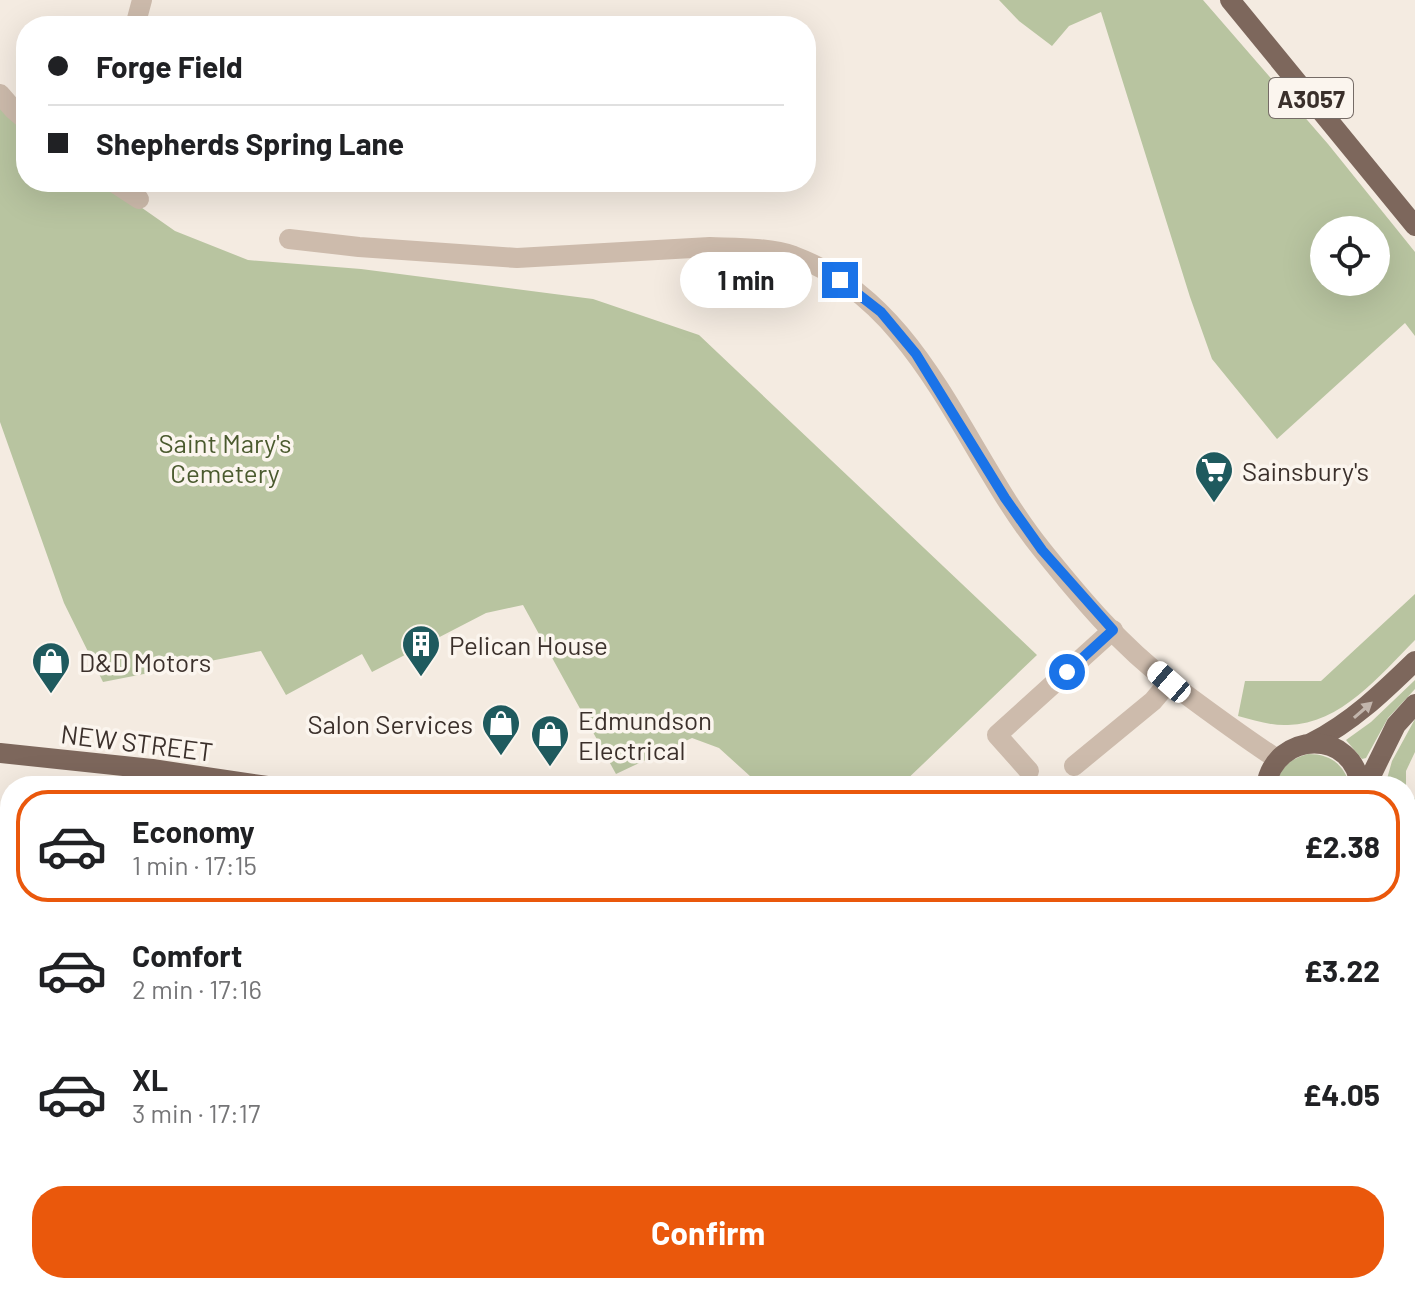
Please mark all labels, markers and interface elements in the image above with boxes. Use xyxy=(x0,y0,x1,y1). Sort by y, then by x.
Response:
text: Forge Field xyxy=(96,48,243,84)
road number: A3057 xyxy=(1269,78,1353,118)
text: Shepherds Spring Lane xyxy=(96,125,404,161)
map controls xyxy=(1310,216,1390,296)
button: locate xyxy=(1310,216,1390,296)
callout: 1 min xyxy=(680,252,812,308)
route end xyxy=(822,262,858,298)
text: 1 min xyxy=(718,264,774,295)
park label: Saint Mary's Cemetery xyxy=(158,427,292,488)
supermarket icon: Sainsbury's xyxy=(1193,449,1235,504)
place label: Sainsbury's xyxy=(1242,455,1369,486)
building icon: Pelican House xyxy=(400,623,442,678)
place label: Pelican House xyxy=(449,629,608,660)
shop icon: D&D Motors xyxy=(30,640,72,695)
place label: D&D Motors xyxy=(79,646,211,677)
route start xyxy=(1049,654,1085,690)
car xyxy=(1143,657,1195,707)
shop icon: Salon Services xyxy=(480,702,522,757)
one-way arrow xyxy=(1353,702,1373,719)
place label: Edmundson Electrical xyxy=(578,704,712,765)
place label: Salon Services xyxy=(307,708,473,739)
shop icon: Edmundson Electrical xyxy=(529,713,571,768)
street label: NEW STREET xyxy=(59,717,215,767)
icon: car xyxy=(36,810,108,882)
text: Economy xyxy=(132,813,255,849)
text: £2.38 xyxy=(1304,828,1380,864)
text: 1 min · 17:15 xyxy=(132,849,257,880)
icon: car xyxy=(36,934,108,1006)
text: Comfort xyxy=(132,937,242,973)
text: £3.22 xyxy=(1304,952,1380,988)
text: 2 min · 17:16 xyxy=(132,973,262,1004)
icon: car xyxy=(36,1058,108,1130)
text: XL xyxy=(132,1061,168,1097)
text: £4.05 xyxy=(1303,1076,1380,1112)
text: 3 min · 17:17 xyxy=(132,1097,260,1128)
button: Confirm xyxy=(32,1186,1384,1278)

